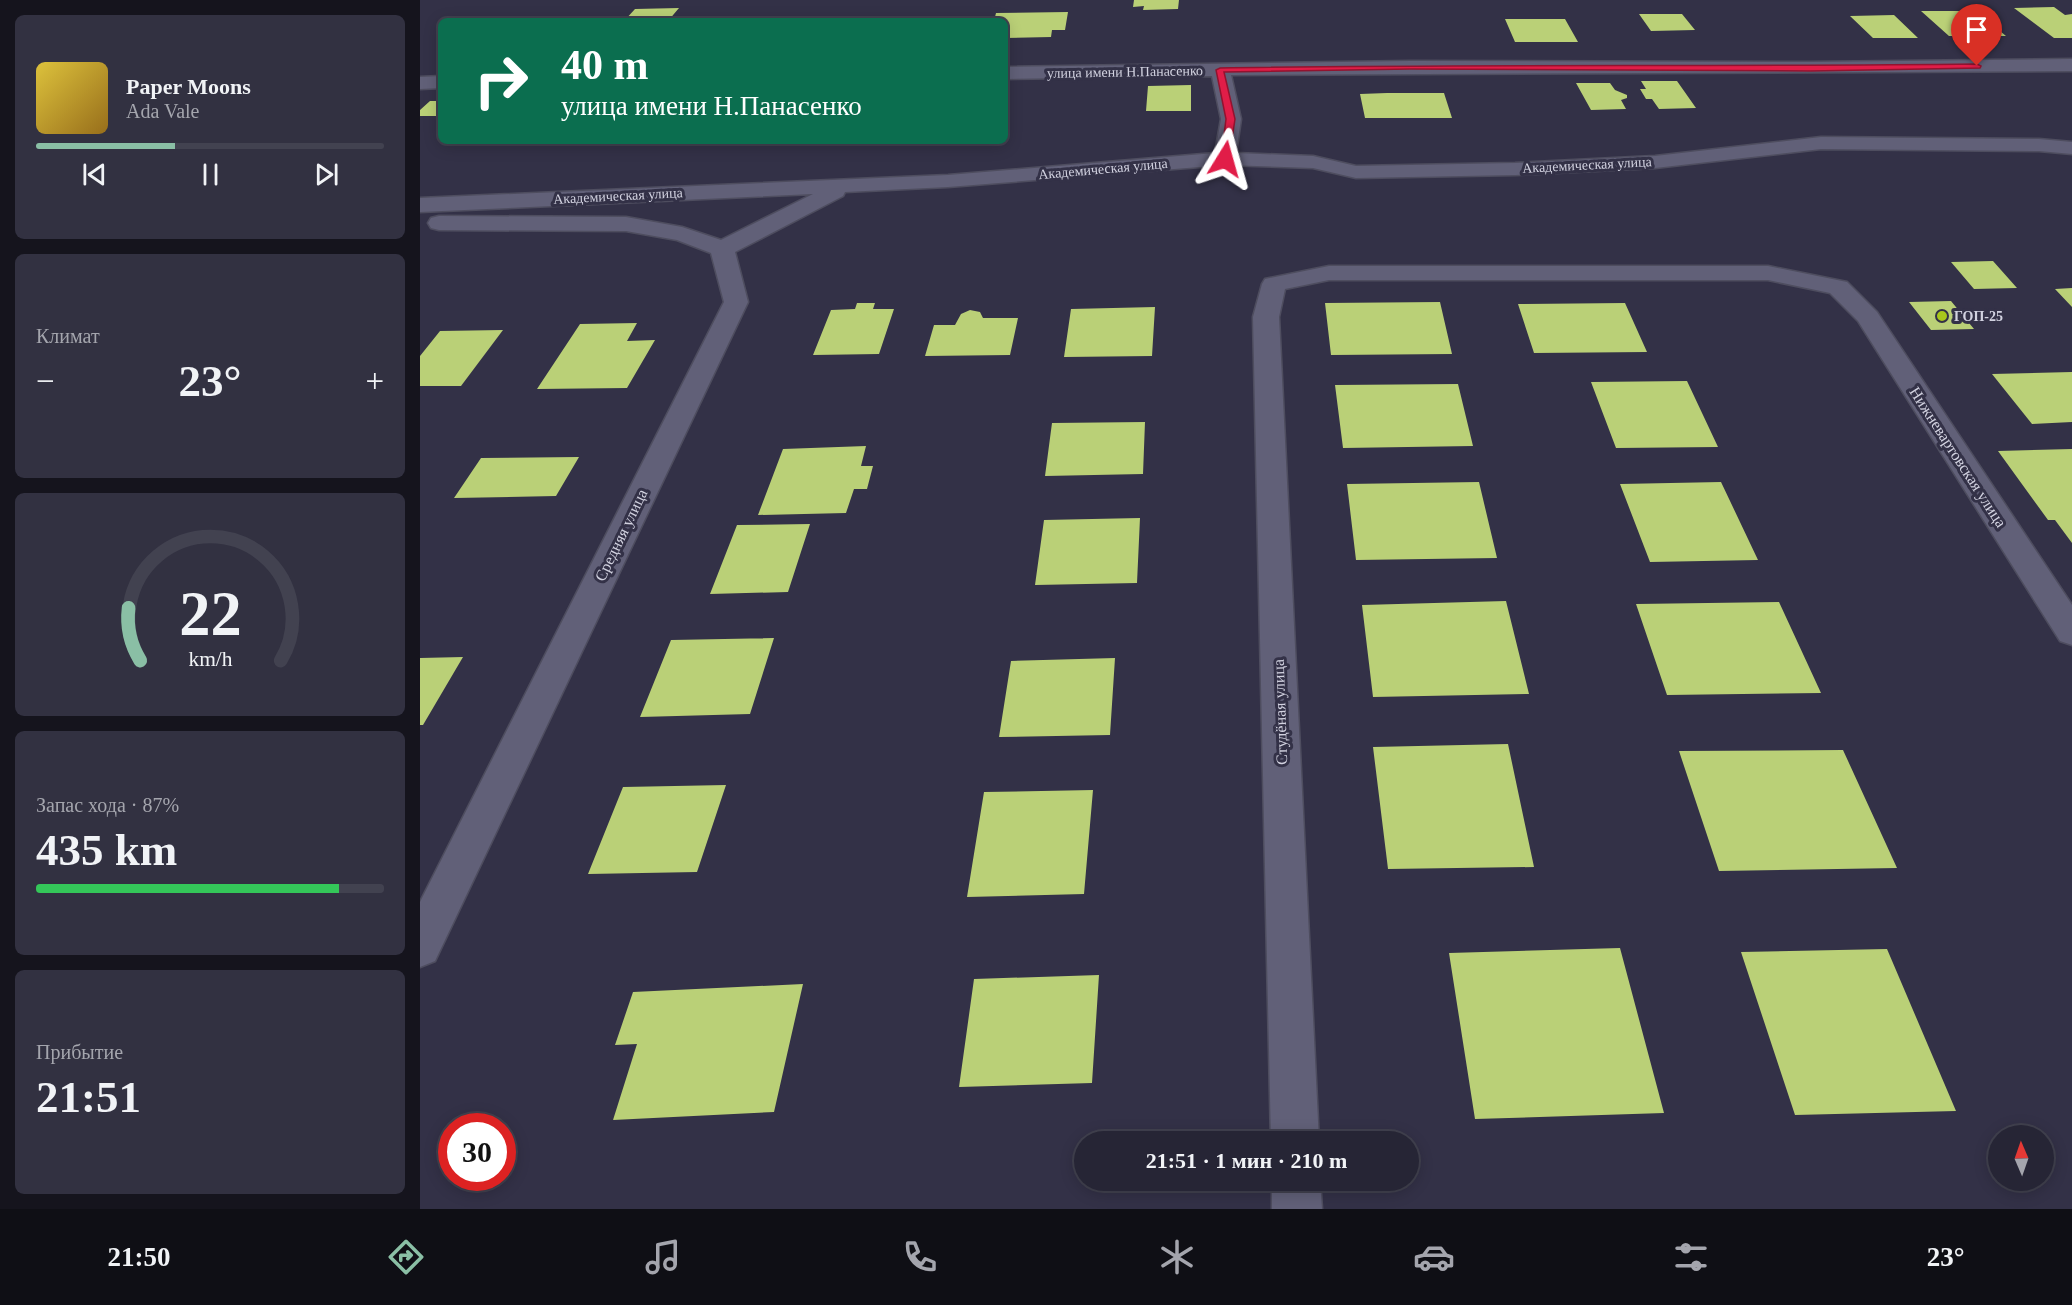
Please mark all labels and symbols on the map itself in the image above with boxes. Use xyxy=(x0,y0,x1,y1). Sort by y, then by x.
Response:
pin xyxy=(1951,4,2002,66)
street label: улица имени Н.Панасенко xyxy=(1047,63,1203,81)
position arrow xyxy=(1193,127,1257,191)
street label: Академическая улица xyxy=(1522,154,1653,176)
street label: Академическая улица xyxy=(1038,156,1169,182)
street label: Академическая улица xyxy=(553,185,684,207)
marker: ГОП-25 xyxy=(1935,309,1949,323)
place label: ГОП-25 xyxy=(1954,309,2003,324)
street label: Нижневартовская улица xyxy=(1905,384,2010,531)
street label: Средняя улица xyxy=(591,486,652,584)
street label: Студёная улица xyxy=(1270,659,1291,765)
speed limit sign: 30 xyxy=(438,1113,516,1191)
north arrow xyxy=(1988,1125,2054,1191)

